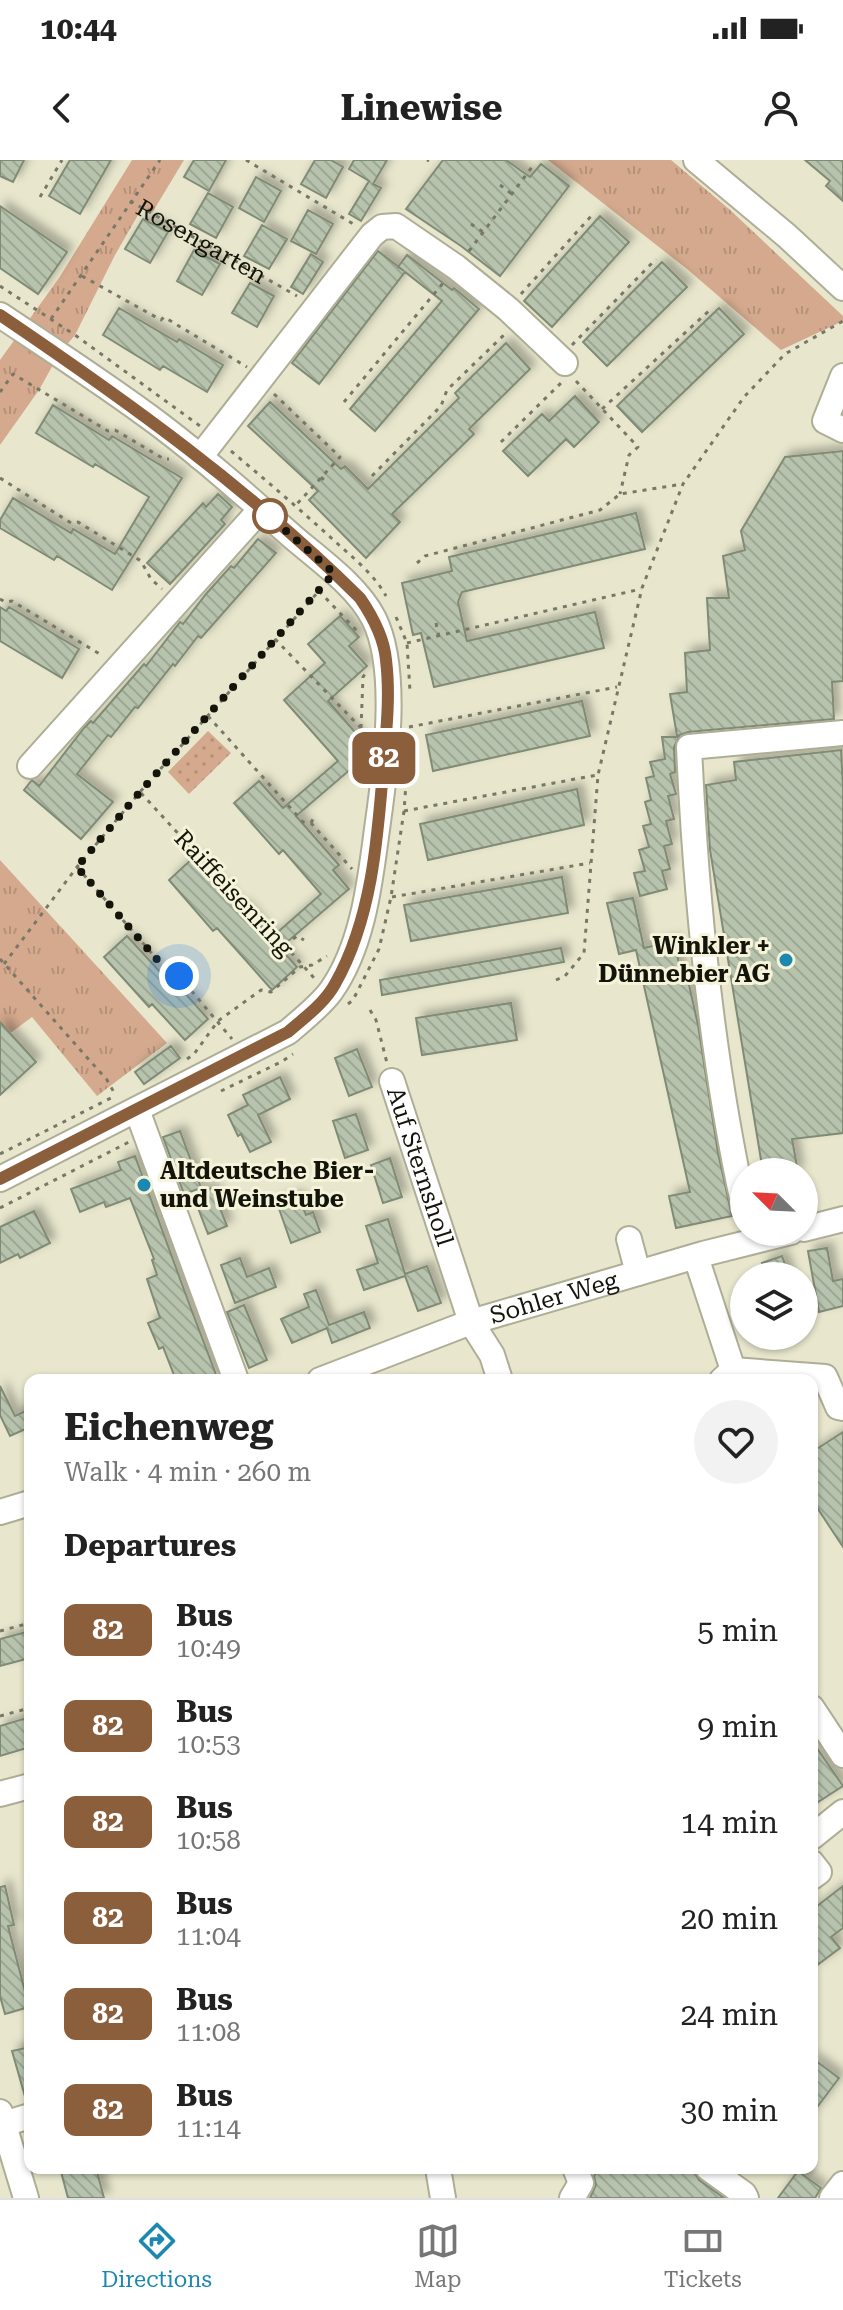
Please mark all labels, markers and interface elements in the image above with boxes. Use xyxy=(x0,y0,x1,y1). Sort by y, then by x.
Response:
text: 10:44 xyxy=(40,11,117,46)
icon: back xyxy=(40,86,84,130)
icon: person xyxy=(759,86,803,130)
text: Linewise xyxy=(340,87,503,129)
street label: Rosengarten xyxy=(131,194,271,290)
unlabelled marker xyxy=(253,499,287,533)
line badge: 82 xyxy=(348,732,420,784)
text: 82 xyxy=(368,741,400,774)
street label: Raiffeisenring xyxy=(169,824,300,962)
place label: Winkler + Dünnebier AG xyxy=(598,932,770,988)
marker: Winkler + Dünnebier AG xyxy=(777,951,795,969)
your location xyxy=(159,956,199,996)
street label: Auf Sternsholl xyxy=(381,1084,459,1250)
place label: Altdeutsche Bier- und Weinstube xyxy=(160,1157,375,1213)
north arrow xyxy=(730,1158,818,1246)
map controls xyxy=(730,1158,818,1350)
marker: Altdeutsche Bier- und Weinstube xyxy=(135,1176,153,1194)
button: layers xyxy=(730,1262,818,1350)
street label: Sohler Weg xyxy=(487,1266,621,1330)
button: heart xyxy=(694,1400,778,1484)
text: Eichenweg xyxy=(64,1405,273,1449)
text: Walk · 4 min · 260 m xyxy=(64,1457,311,1487)
text: Departures xyxy=(64,1528,236,1563)
text: Bus xyxy=(176,1598,233,1633)
text: 82 xyxy=(92,1613,124,1646)
text: 5 min xyxy=(697,1613,778,1648)
text: 10:49 xyxy=(176,1633,241,1663)
text: Bus xyxy=(176,1694,233,1729)
text: 82 xyxy=(92,1709,124,1742)
text: 9 min xyxy=(697,1709,778,1744)
text: 10:53 xyxy=(176,1729,241,1759)
text: Bus xyxy=(176,1790,233,1825)
text: 82 xyxy=(92,1805,124,1838)
text: 14 min xyxy=(681,1805,778,1840)
text: 10:58 xyxy=(176,1825,241,1855)
text: Bus xyxy=(176,1886,233,1921)
text: 82 xyxy=(92,1901,124,1934)
text: 20 min xyxy=(681,1901,778,1936)
text: 11:04 xyxy=(176,1921,241,1951)
text: Bus xyxy=(176,1982,233,2017)
text: 82 xyxy=(92,1997,124,2030)
text: 24 min xyxy=(681,1997,778,2032)
text: 11:08 xyxy=(176,2017,241,2047)
text: Bus xyxy=(176,2078,233,2113)
text: 82 xyxy=(92,2093,124,2126)
text: 30 min xyxy=(681,2093,778,2128)
text: 11:14 xyxy=(176,2113,241,2143)
tab: Directions xyxy=(101,2219,212,2292)
tab: Map xyxy=(414,2219,461,2292)
tab: Tickets xyxy=(664,2219,742,2292)

